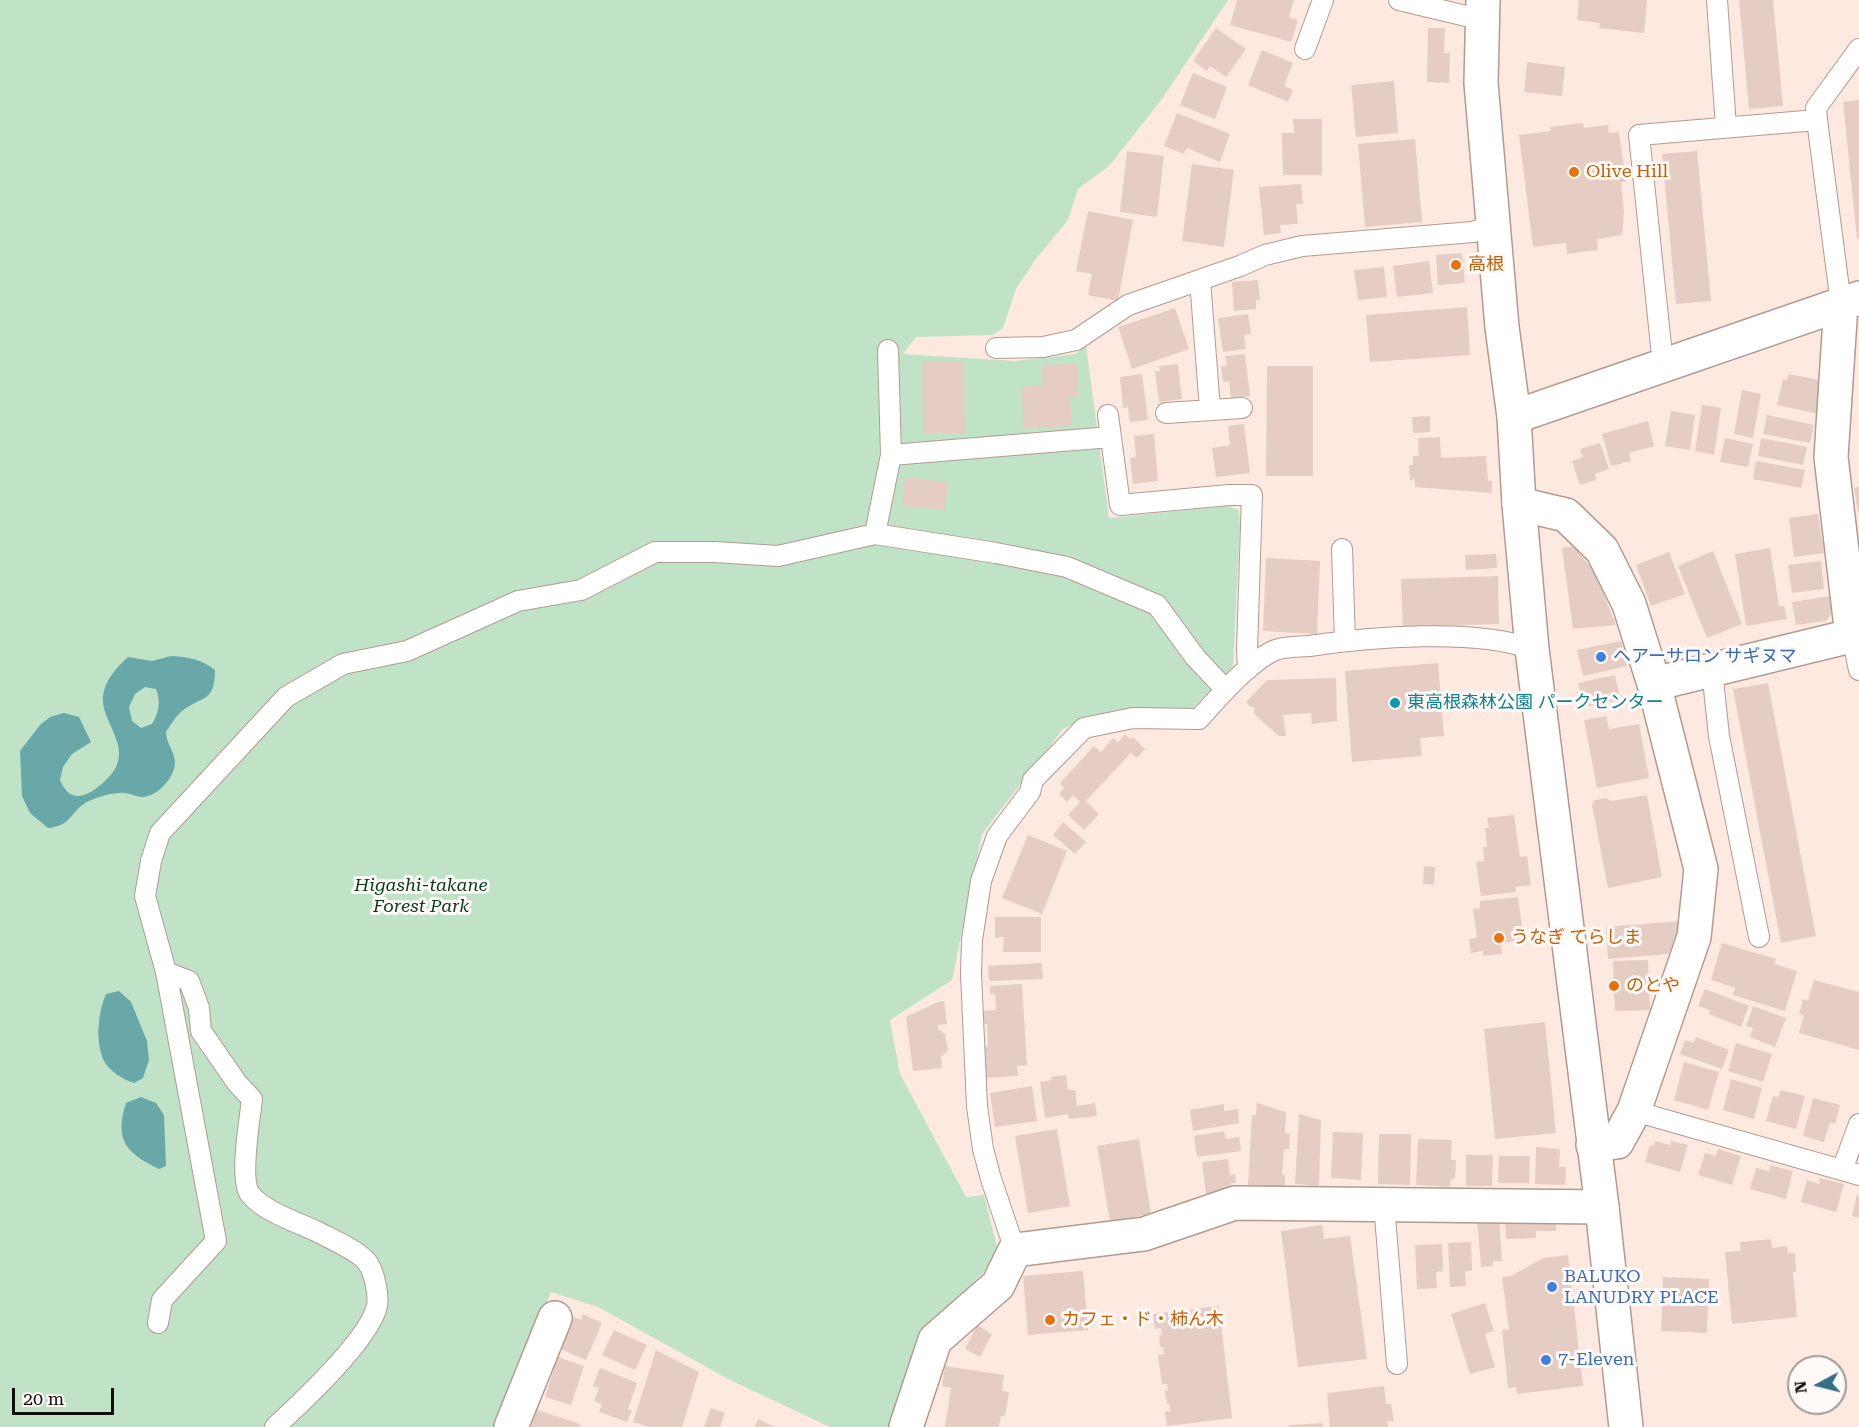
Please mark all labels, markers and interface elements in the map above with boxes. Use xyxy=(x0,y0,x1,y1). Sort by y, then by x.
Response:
place label: Olive Hill xyxy=(1586,161,1668,183)
marker: Olive Hill xyxy=(1567,165,1581,179)
place label: 高根 xyxy=(1468,254,1504,276)
marker: 高根 xyxy=(1449,258,1463,272)
place label: ヘアーサロン サギヌマ xyxy=(1613,646,1796,668)
marker: ヘアーサロン サギヌマ xyxy=(1594,650,1608,664)
place label: 東高根森林公園 パークセンター xyxy=(1407,692,1664,714)
marker: 東高根森林公園 パークセンター xyxy=(1388,696,1402,710)
park label: Higashi-takane Forest Park xyxy=(354,875,488,918)
place label: うなぎ てらしま xyxy=(1511,927,1642,949)
marker: うなぎ てらしま xyxy=(1492,931,1506,945)
place label: のとや xyxy=(1626,975,1680,997)
marker: のとや xyxy=(1607,979,1621,993)
place label: BALUKO LANUDRY PLACE xyxy=(1564,1266,1719,1308)
marker: BALUKO LANUDRY PLACE xyxy=(1545,1280,1559,1294)
place label: カフェ・ド・柿ん木 xyxy=(1062,1309,1224,1331)
marker: カフェ・ド・柿ん木 xyxy=(1043,1313,1057,1327)
place label: 7-Eleven xyxy=(1558,1349,1634,1371)
marker: 7-Eleven xyxy=(1539,1353,1553,1367)
north arrow xyxy=(1787,1355,1847,1415)
scale bar xyxy=(15,1376,117,1414)
text: N xyxy=(1790,1380,1811,1394)
text: 20 m xyxy=(23,1388,64,1409)

